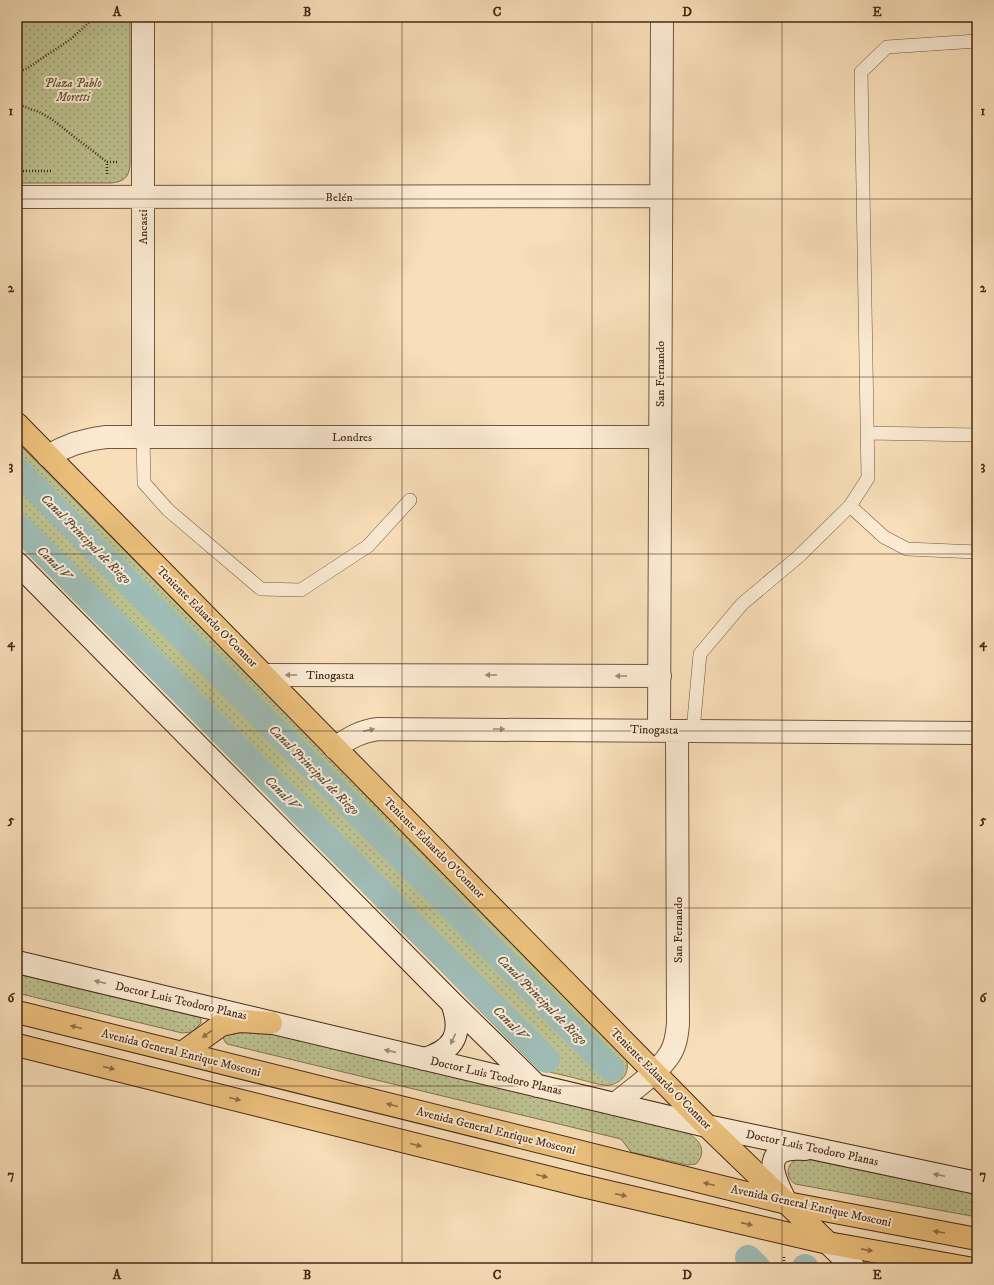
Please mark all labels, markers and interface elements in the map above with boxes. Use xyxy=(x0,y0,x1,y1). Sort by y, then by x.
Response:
text: A xyxy=(112,4,122,20)
text: B xyxy=(303,4,311,20)
text: C xyxy=(493,4,502,20)
text: D xyxy=(682,4,692,20)
text: E xyxy=(872,4,882,20)
park label: Plaza Pablo Moretti xyxy=(44,76,102,105)
text: 1 xyxy=(9,103,14,119)
text: 1 xyxy=(981,103,986,119)
street label: Belén xyxy=(325,190,353,205)
street label: Ancasti xyxy=(136,209,151,245)
text: 2 xyxy=(8,280,15,296)
text: 2 xyxy=(980,280,987,296)
street label: San Fernando xyxy=(653,341,668,407)
street label: Londres xyxy=(332,430,372,445)
text: 3 xyxy=(9,458,14,474)
text: 3 xyxy=(981,458,986,474)
water label: Canal Principal de Riego xyxy=(37,490,135,588)
water label: Canal V xyxy=(34,543,77,586)
street label: Teniente Eduardo O'Connor xyxy=(153,563,261,671)
text: 4 xyxy=(6,635,15,652)
text: 4 xyxy=(978,635,987,652)
street label: Tinogasta xyxy=(306,668,355,683)
one-way arrow xyxy=(284,672,297,678)
one-way arrow xyxy=(484,672,497,678)
one-way arrow xyxy=(614,673,627,679)
water label: Canal Principal de Riego xyxy=(265,721,363,819)
street label: Tinogasta xyxy=(630,722,679,738)
one-way arrow xyxy=(493,726,506,732)
one-way arrow xyxy=(363,727,376,733)
water label: Canal V xyxy=(262,773,305,816)
street label: Teniente Eduardo O'Connor xyxy=(380,794,488,902)
text: 5 xyxy=(7,812,15,828)
text: 5 xyxy=(979,812,987,828)
street label: San Fernando xyxy=(671,897,686,963)
water label: Canal Principal de Riego xyxy=(493,951,591,1049)
street label: Doctor Luis Teodoro Planas xyxy=(114,978,248,1024)
one-way arrow xyxy=(94,979,106,985)
text: 6 xyxy=(8,990,16,1006)
text: 6 xyxy=(980,990,988,1006)
water label: Canal V xyxy=(490,1003,533,1046)
one-way arrow xyxy=(70,1023,82,1029)
street label: Teniente Eduardo O'Connor xyxy=(607,1025,715,1133)
street label: Avenida General Enrique Mosconi xyxy=(100,1026,262,1080)
one-way arrow xyxy=(202,1030,213,1038)
one-way arrow xyxy=(450,1033,456,1044)
one-way arrow xyxy=(384,1048,396,1054)
street label: Doctor Luis Teodoro Planas xyxy=(429,1053,563,1099)
one-way arrow xyxy=(103,1065,115,1071)
one-way arrow xyxy=(229,1097,241,1103)
one-way arrow xyxy=(386,1102,398,1108)
street label: Avenida General Enrique Mosconi xyxy=(415,1104,577,1158)
street label: Doctor Luis Teodoro Planas xyxy=(744,1127,880,1169)
one-way arrow xyxy=(410,1142,422,1148)
text: 7 xyxy=(8,1167,15,1183)
text: 7 xyxy=(980,1167,987,1183)
one-way arrow xyxy=(933,1171,945,1177)
one-way arrow xyxy=(536,1173,548,1179)
one-way arrow xyxy=(702,1180,715,1186)
street label: Avenida General Enrique Mosconi xyxy=(729,1182,893,1230)
one-way arrow xyxy=(615,1192,627,1198)
one-way arrow xyxy=(741,1222,754,1228)
one-way arrow xyxy=(932,1229,945,1235)
one-way arrow xyxy=(860,1247,873,1253)
text: A xyxy=(112,1267,122,1283)
text: B xyxy=(303,1267,311,1283)
text: C xyxy=(493,1267,502,1283)
text: D xyxy=(682,1267,692,1283)
text: E xyxy=(872,1267,882,1283)

